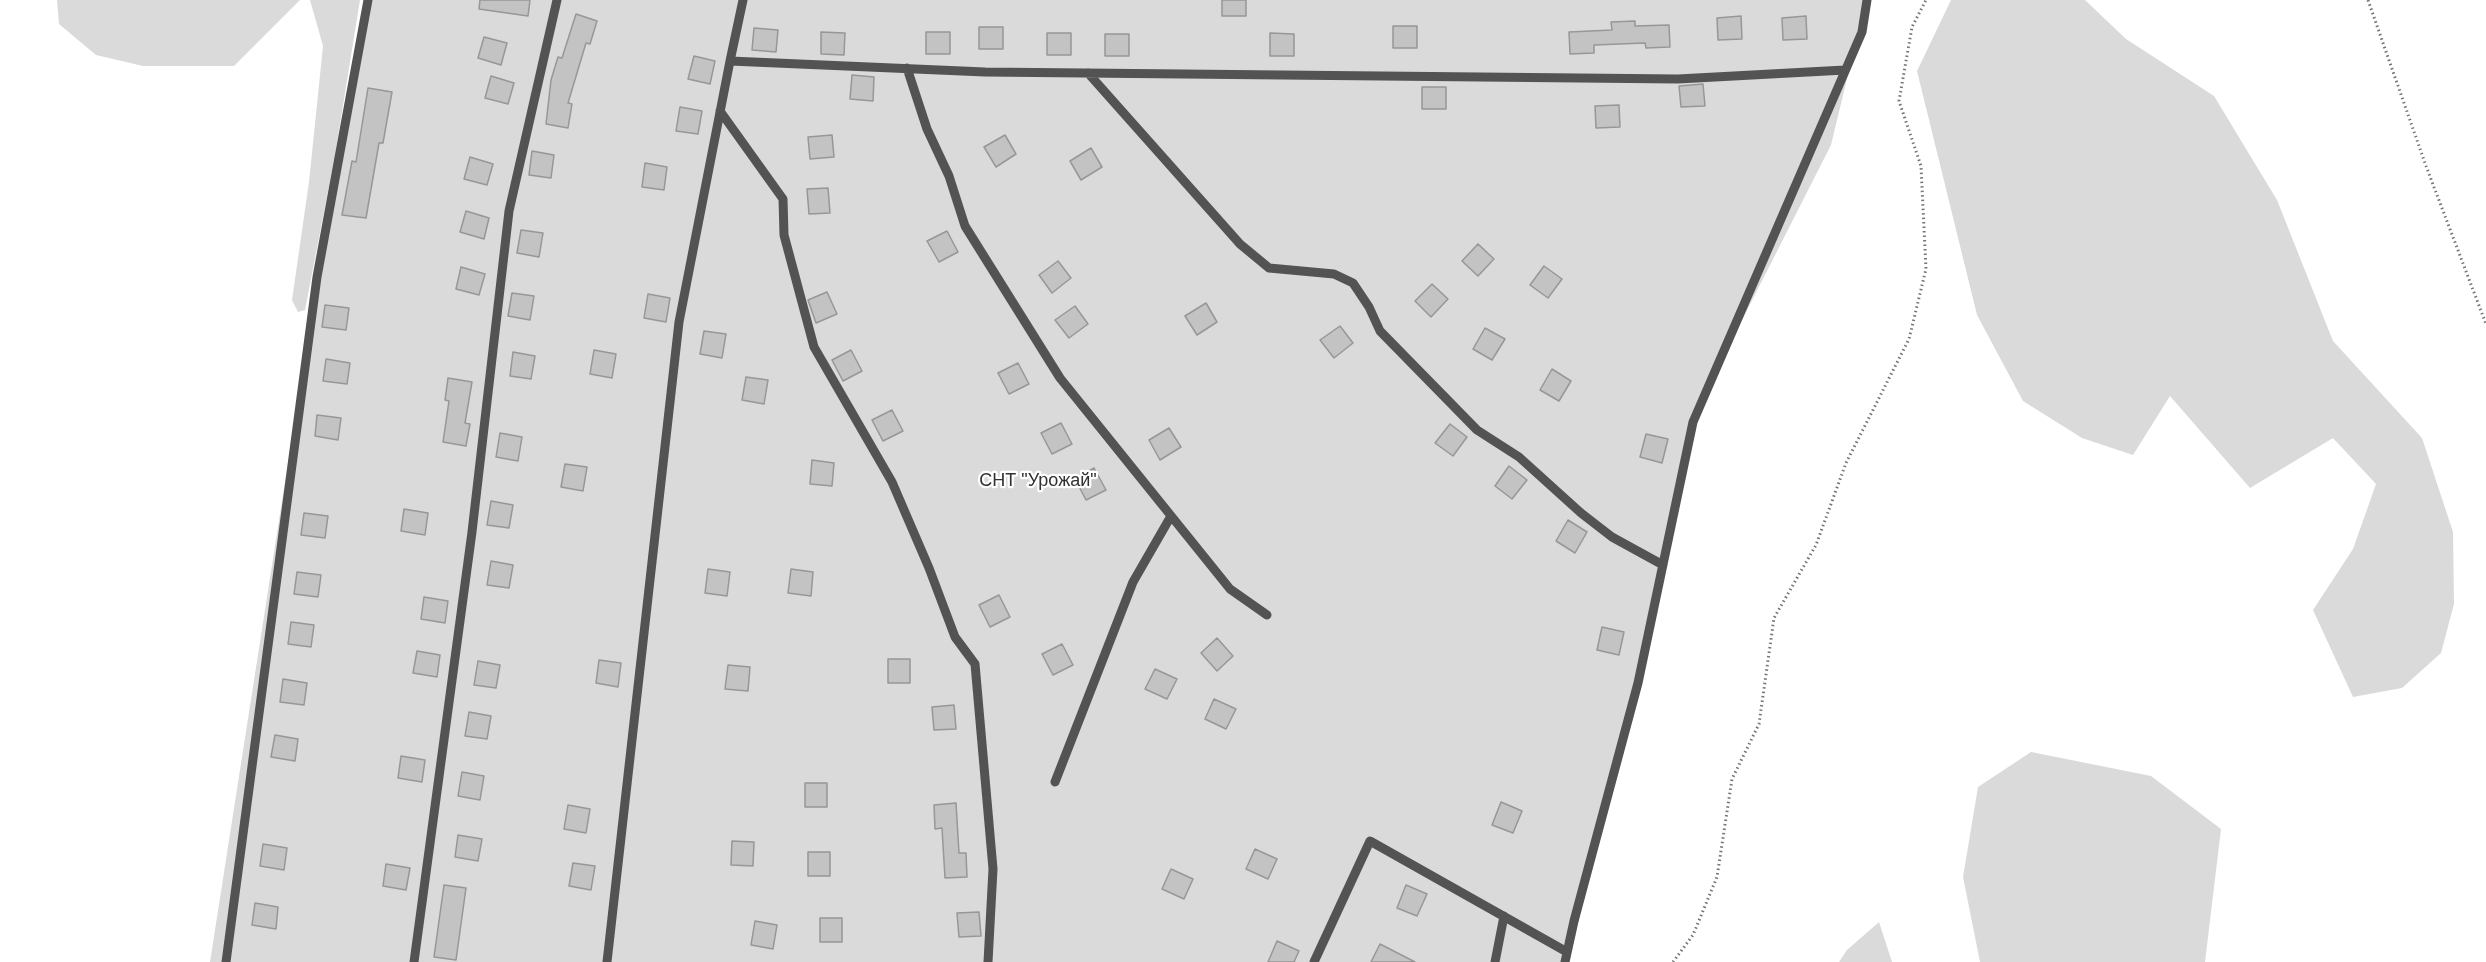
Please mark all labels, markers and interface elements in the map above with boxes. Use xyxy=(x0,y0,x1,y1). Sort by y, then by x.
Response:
park label: СНТ "Урожай" xyxy=(979,470,1097,492)

